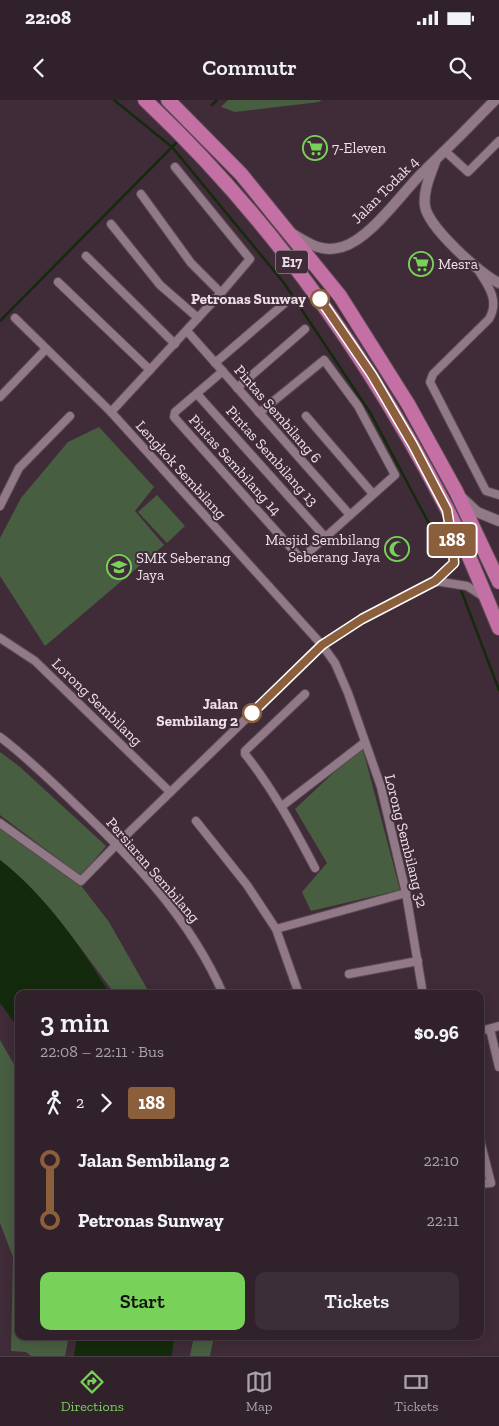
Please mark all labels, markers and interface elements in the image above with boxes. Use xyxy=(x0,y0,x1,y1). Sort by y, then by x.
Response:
text: 22:08 xyxy=(25,6,71,29)
icon: back xyxy=(25,54,53,82)
text: Commutr xyxy=(202,54,297,81)
icon: search xyxy=(446,54,474,82)
supermarket icon: 7-Eleven xyxy=(302,135,328,161)
place label: 7-Eleven xyxy=(332,139,387,157)
street label: Jalan Todak 4 xyxy=(348,153,422,227)
road number: E17 xyxy=(276,250,308,273)
supermarket icon: Mesra xyxy=(408,251,434,277)
place label: Mesra xyxy=(438,255,478,273)
marker: Petronas Sunway xyxy=(310,289,330,309)
place label: Petronas Sunway xyxy=(191,290,306,308)
street label: Pintas Sembilang 6 xyxy=(231,361,325,467)
street label: Pintas Sembilang 13 xyxy=(222,402,322,510)
street label: Pintas Sembilang 14 xyxy=(185,411,285,519)
street label: Lengkok Sembilang xyxy=(132,417,230,523)
line badge: 188 xyxy=(423,524,481,556)
text: 188 xyxy=(439,529,465,551)
place label: Masjid Sembilang Seberang Jaya xyxy=(265,531,380,566)
mosque icon: Masjid Sembilang Seberang Jaya xyxy=(384,536,410,562)
place label: SMK Seberang Jaya xyxy=(136,549,231,584)
school or university icon: SMK Seberang Jaya xyxy=(106,554,132,580)
street label: Lorong Sembilang xyxy=(48,654,146,750)
place label: Jalan Sembilang 2 xyxy=(156,695,238,730)
marker: Jalan Sembilang 2 xyxy=(242,703,262,723)
street label: Lorong Sembilang 32 xyxy=(381,772,431,910)
street label: Persiaran Sembilang xyxy=(102,814,204,926)
text: 3 min xyxy=(40,1006,109,1039)
text: $0.96 xyxy=(414,1021,459,1044)
text: 22:08 – 22:11 · Bus xyxy=(40,1042,164,1061)
icon: walk xyxy=(40,1089,68,1117)
icon: forward xyxy=(92,1089,120,1117)
text: 188 xyxy=(138,1092,165,1114)
text: 2 xyxy=(76,1093,84,1112)
text: Jalan Sembilang 2 xyxy=(78,1149,230,1172)
text: 22:10 xyxy=(424,1151,459,1170)
text: Petronas Sunway xyxy=(78,1209,224,1232)
text: 22:11 xyxy=(427,1211,459,1230)
button: Start xyxy=(40,1272,245,1330)
button: Tickets xyxy=(255,1272,459,1330)
tab: Directions xyxy=(61,1368,124,1415)
tab: Map xyxy=(245,1368,273,1415)
tab: Tickets xyxy=(394,1368,438,1415)

